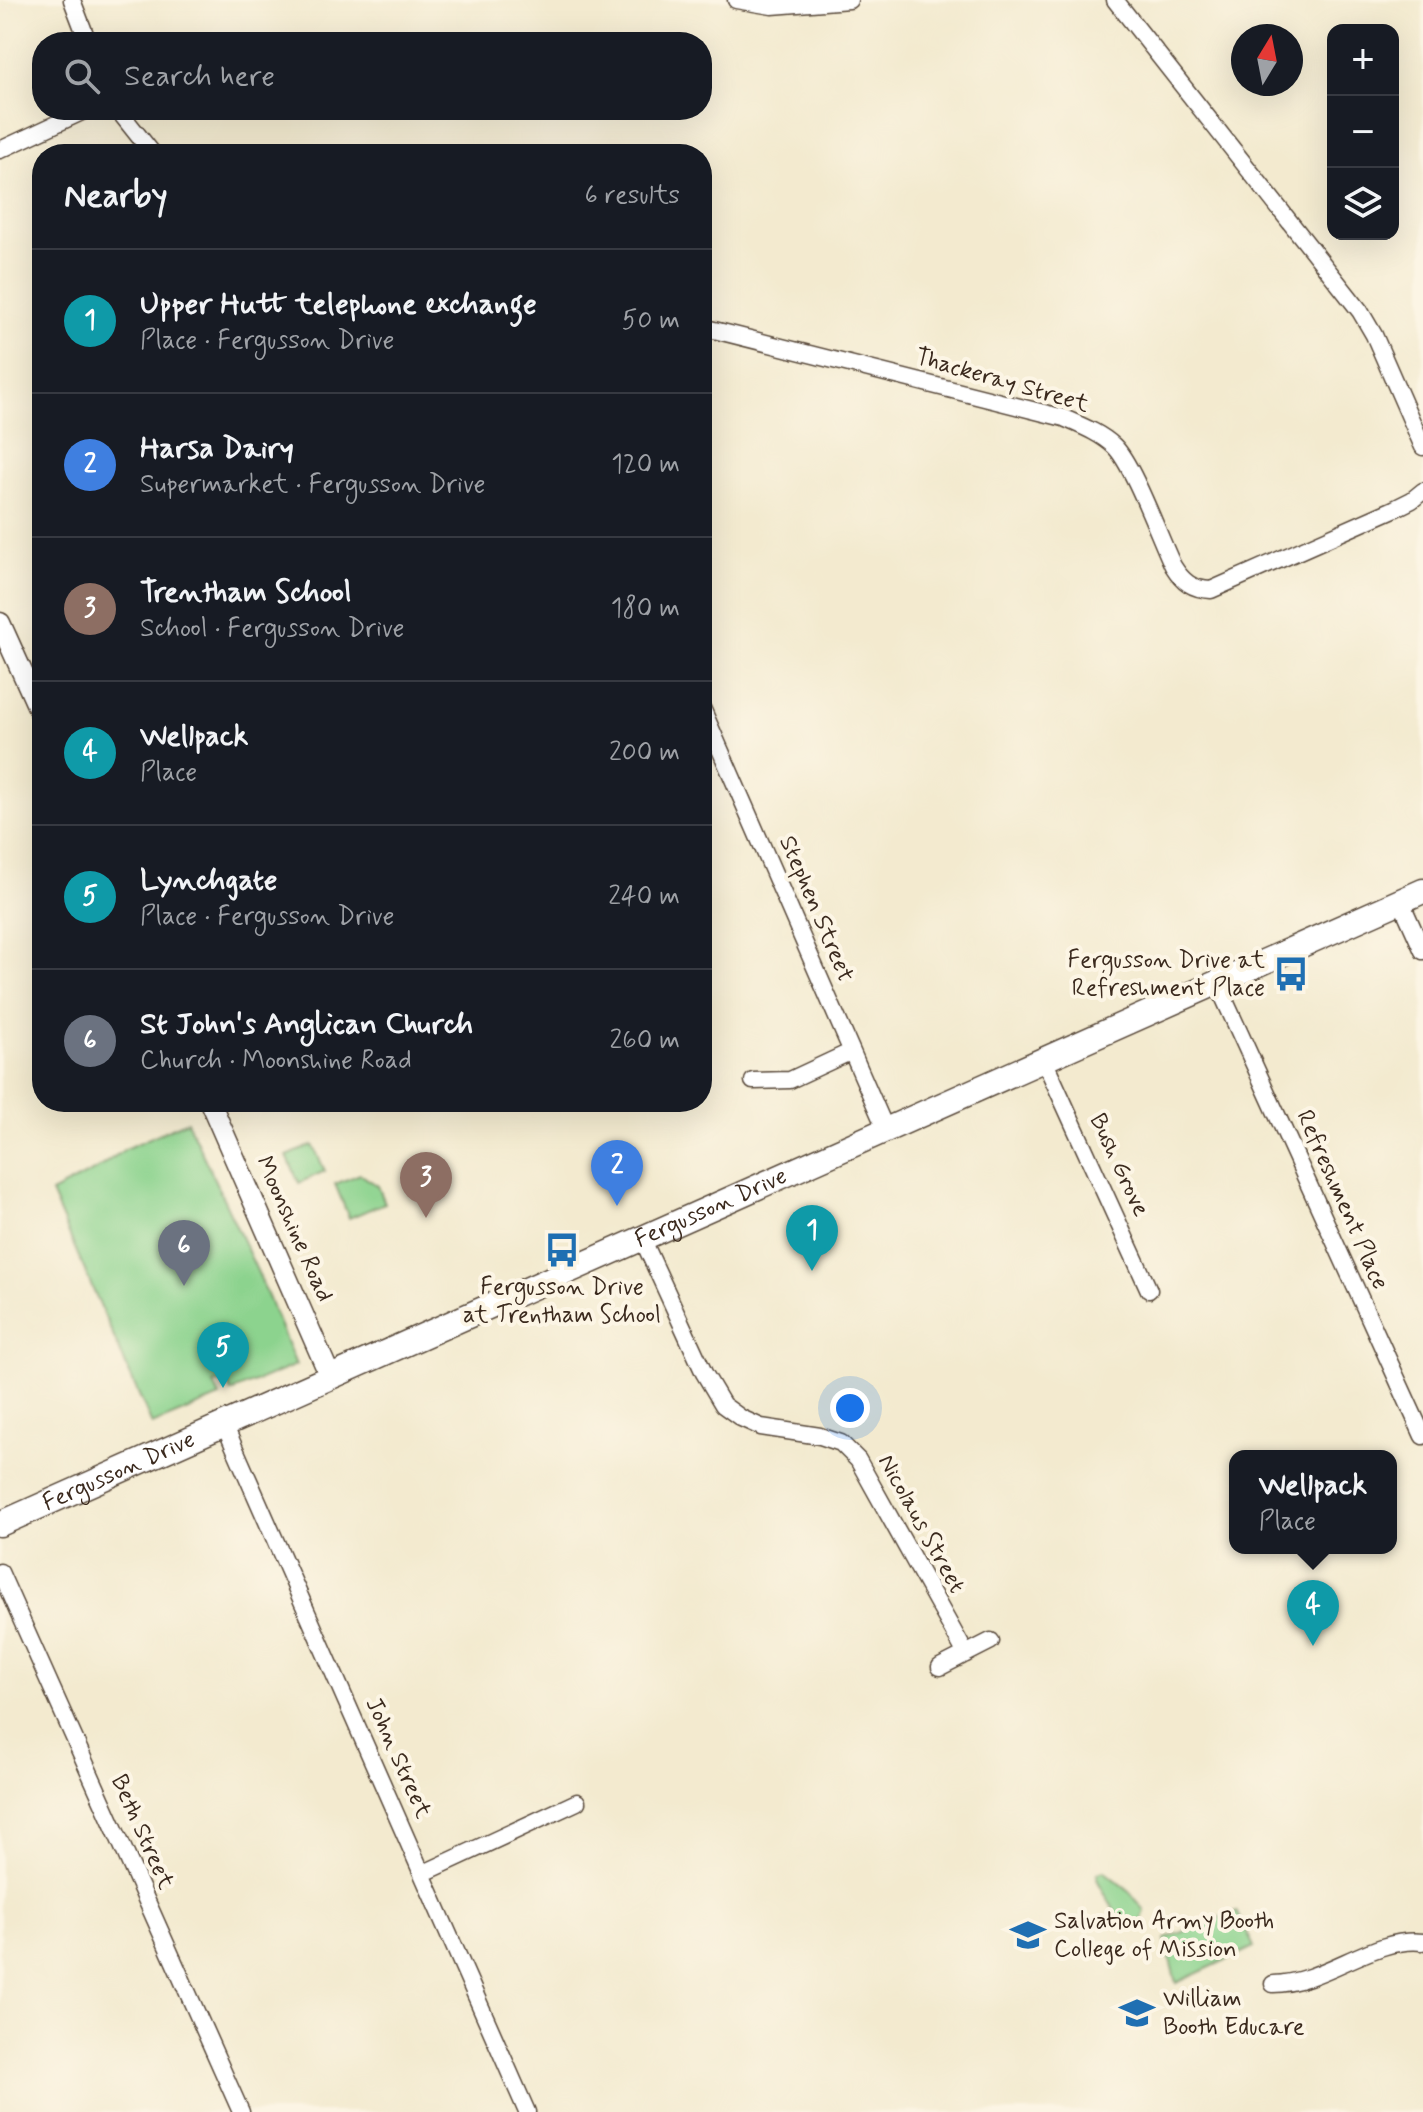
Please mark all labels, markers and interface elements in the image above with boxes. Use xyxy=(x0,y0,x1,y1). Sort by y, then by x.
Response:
north arrow xyxy=(1231,24,1303,96)
map controls xyxy=(1327,24,1399,240)
button: + xyxy=(1327,24,1399,96)
search box xyxy=(32,32,712,120)
icon: search xyxy=(60,54,104,98)
text: Search here xyxy=(124,57,275,96)
button: − xyxy=(1327,96,1399,168)
button: layers xyxy=(1327,168,1399,240)
text: Nearby xyxy=(64,174,168,219)
text: 6 results xyxy=(585,179,680,213)
text: Upper Hutt telephone exchange xyxy=(140,285,537,324)
text: 1 xyxy=(84,304,96,338)
text: 50 m xyxy=(622,304,680,338)
text: Place · Fergusson Drive xyxy=(140,324,394,358)
street label: Thackeray Street xyxy=(912,341,1092,421)
text: Harsa Dairy xyxy=(140,429,294,468)
text: 2 xyxy=(84,448,96,482)
text: 120 m xyxy=(611,448,680,482)
text: Supermarket · Fergusson Drive xyxy=(140,468,486,502)
text: Trentham School xyxy=(140,573,351,612)
text: 3 xyxy=(84,592,96,626)
text: 180 m xyxy=(611,592,680,626)
text: School · Fergusson Drive xyxy=(140,612,405,646)
text: Wellpack xyxy=(140,717,248,756)
text: 4 xyxy=(82,736,98,770)
text: 200 m xyxy=(609,736,680,770)
text: Place xyxy=(140,756,197,790)
street label: Stephen Street xyxy=(771,831,861,987)
text: Lynchgate xyxy=(140,861,278,900)
text: 5 xyxy=(82,880,98,914)
text: 240 m xyxy=(608,880,680,914)
text: Place · Fergusson Drive xyxy=(140,900,394,934)
place label: Fergusson Drive at Refreshment Place xyxy=(1067,945,1265,1004)
bus stop icon: Fergusson Drive at Refreshment Place xyxy=(1272,955,1310,993)
text: St John's Anglican Church xyxy=(140,1005,473,1044)
text: 6 xyxy=(83,1024,97,1058)
text: 260 m xyxy=(610,1024,680,1058)
text: Church · Moonshine Road xyxy=(140,1044,412,1078)
street label: Refreshment Place xyxy=(1289,1105,1395,1295)
street label: Bush Grove xyxy=(1082,1109,1156,1222)
pin: 2 xyxy=(591,1140,643,1206)
street label: Moonshine Road xyxy=(248,1151,340,1307)
pin: 3 xyxy=(400,1152,452,1218)
street label: Fergusson Drive xyxy=(630,1160,792,1255)
pin: 1 xyxy=(786,1205,838,1271)
pin: 6 xyxy=(158,1220,210,1286)
bus stop icon: Fergusson Drive at Trentham School xyxy=(543,1231,581,1269)
place label: Fergusson Drive at Trentham School xyxy=(463,1272,661,1331)
pin: 5 xyxy=(197,1322,249,1388)
your location xyxy=(830,1388,870,1428)
street label: Fergusson Drive xyxy=(38,1424,200,1519)
street label: Nicolaus Street xyxy=(870,1449,972,1599)
popup xyxy=(1229,1450,1397,1554)
text: Wellpack xyxy=(1259,1466,1367,1505)
text: Place xyxy=(1259,1505,1316,1539)
pin: 4 xyxy=(1287,1580,1339,1646)
street label: John Street xyxy=(358,1693,438,1823)
street label: Beth Street xyxy=(103,1770,181,1894)
place label: Salvation Army Booth College of Mission xyxy=(1054,1906,1274,1965)
school or university icon: Salvation Army Booth College of Mission xyxy=(1009,1916,1047,1954)
place label: William Booth Educare xyxy=(1163,1984,1305,2043)
school or university icon: William Booth Educare xyxy=(1118,1994,1156,2032)

